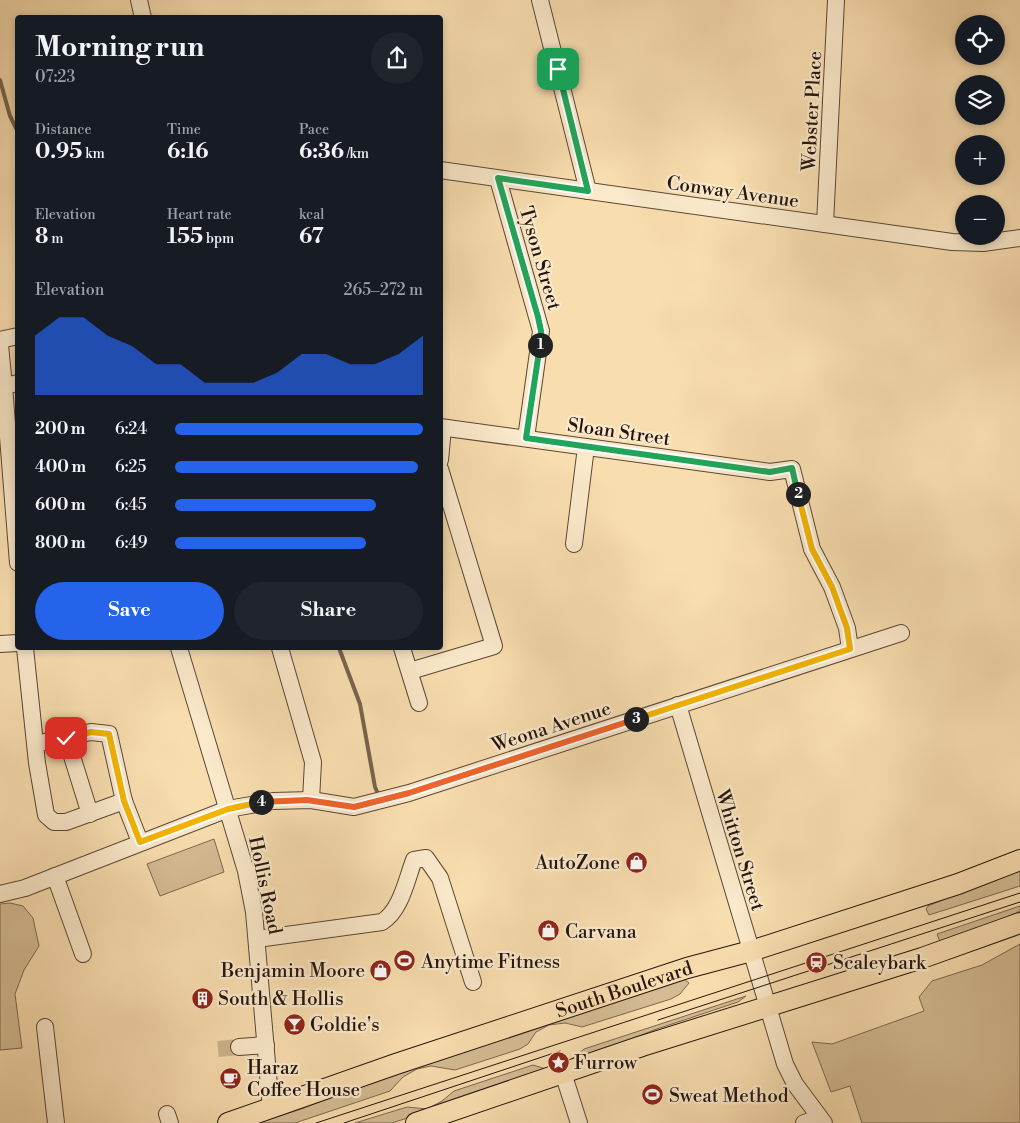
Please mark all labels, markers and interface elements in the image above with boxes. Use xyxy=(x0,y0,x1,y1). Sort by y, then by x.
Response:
map controls xyxy=(955,15,1005,245)
button: locate xyxy=(955,15,1005,65)
text: Morning run xyxy=(35,30,204,65)
button: share xyxy=(371,32,423,84)
pin xyxy=(537,48,579,90)
street label: Webster Place xyxy=(797,50,827,173)
icon: arrive xyxy=(544,55,572,83)
text: 07:23 xyxy=(35,67,75,87)
button: layers xyxy=(955,75,1005,125)
text: Distance xyxy=(35,121,92,139)
text: Time xyxy=(167,121,201,139)
text: Pace xyxy=(299,121,329,139)
button: + xyxy=(955,135,1005,185)
text: 0.95 xyxy=(35,139,82,165)
text: 6:16 xyxy=(167,139,209,165)
text: 6:36 xyxy=(299,139,344,165)
text: km xyxy=(82,145,105,163)
text: /km xyxy=(344,145,369,163)
street label: Conway Avenue xyxy=(665,171,801,213)
button: − xyxy=(955,195,1005,245)
street label: Tyson Street xyxy=(514,204,566,313)
text: Elevation xyxy=(35,206,96,224)
text: Heart rate xyxy=(167,206,232,224)
text: kcal xyxy=(299,206,324,224)
text: 8 xyxy=(35,224,48,250)
text: 155 xyxy=(167,224,203,250)
text: 67 xyxy=(299,224,324,250)
text: m xyxy=(48,230,64,248)
text: bpm xyxy=(203,230,234,248)
text: Elevation xyxy=(35,280,104,300)
text: 265–272 m xyxy=(343,280,423,300)
pin: 1 xyxy=(528,332,552,358)
text: 1 xyxy=(537,336,544,354)
street label: Sloan Street xyxy=(566,413,672,451)
text: 200 m xyxy=(35,419,85,439)
text: 6:24 xyxy=(115,419,147,439)
text: 400 m xyxy=(35,457,86,477)
text: 6:25 xyxy=(115,457,146,477)
pin: 2 xyxy=(786,482,810,506)
text: 2 xyxy=(794,485,803,503)
text: 600 m xyxy=(35,495,85,515)
text: 6:45 xyxy=(115,495,147,515)
text: 800 m xyxy=(35,533,86,553)
text: 6:49 xyxy=(115,533,148,553)
button: Save xyxy=(35,582,224,640)
button: Share xyxy=(234,582,423,640)
street label: Weona Avenue xyxy=(488,696,614,758)
pin: 3 xyxy=(624,706,648,732)
text: 3 xyxy=(632,710,641,728)
pin xyxy=(45,717,87,759)
icon: check xyxy=(52,724,80,752)
street label: Whitton Street xyxy=(710,786,770,914)
pin: 4 xyxy=(248,790,274,814)
text: 4 xyxy=(257,793,266,811)
street label: Hollis Road xyxy=(243,834,287,937)
shop icon: AutoZone xyxy=(624,850,648,874)
place label: AutoZone xyxy=(534,851,620,875)
shop icon: Carvana xyxy=(537,919,561,943)
place label: Carvana xyxy=(565,920,637,944)
sports icon: Anytime Fitness xyxy=(393,949,417,973)
place label: Anytime Fitness xyxy=(420,950,560,974)
station icon: Scaleybark xyxy=(805,950,829,974)
place label: Scaleybark xyxy=(833,951,927,975)
street label: South Boulevard xyxy=(553,956,696,1024)
shop icon: Benjamin Moore xyxy=(369,958,393,982)
place label: Benjamin Moore xyxy=(220,959,365,983)
building icon: South & Hollis xyxy=(190,986,214,1010)
place label: South & Hollis xyxy=(218,987,343,1011)
bar icon: Goldie's xyxy=(282,1012,306,1036)
place label: Goldie's xyxy=(310,1013,380,1037)
place icon: Furrow xyxy=(546,1050,570,1074)
place label: Furrow xyxy=(574,1051,638,1075)
place label: Haraz Coffee House xyxy=(247,1056,360,1102)
cafe icon: Haraz Coffee House xyxy=(219,1066,243,1090)
sports icon: Sweat Method xyxy=(641,1083,665,1107)
place label: Sweat Method xyxy=(669,1084,789,1108)

